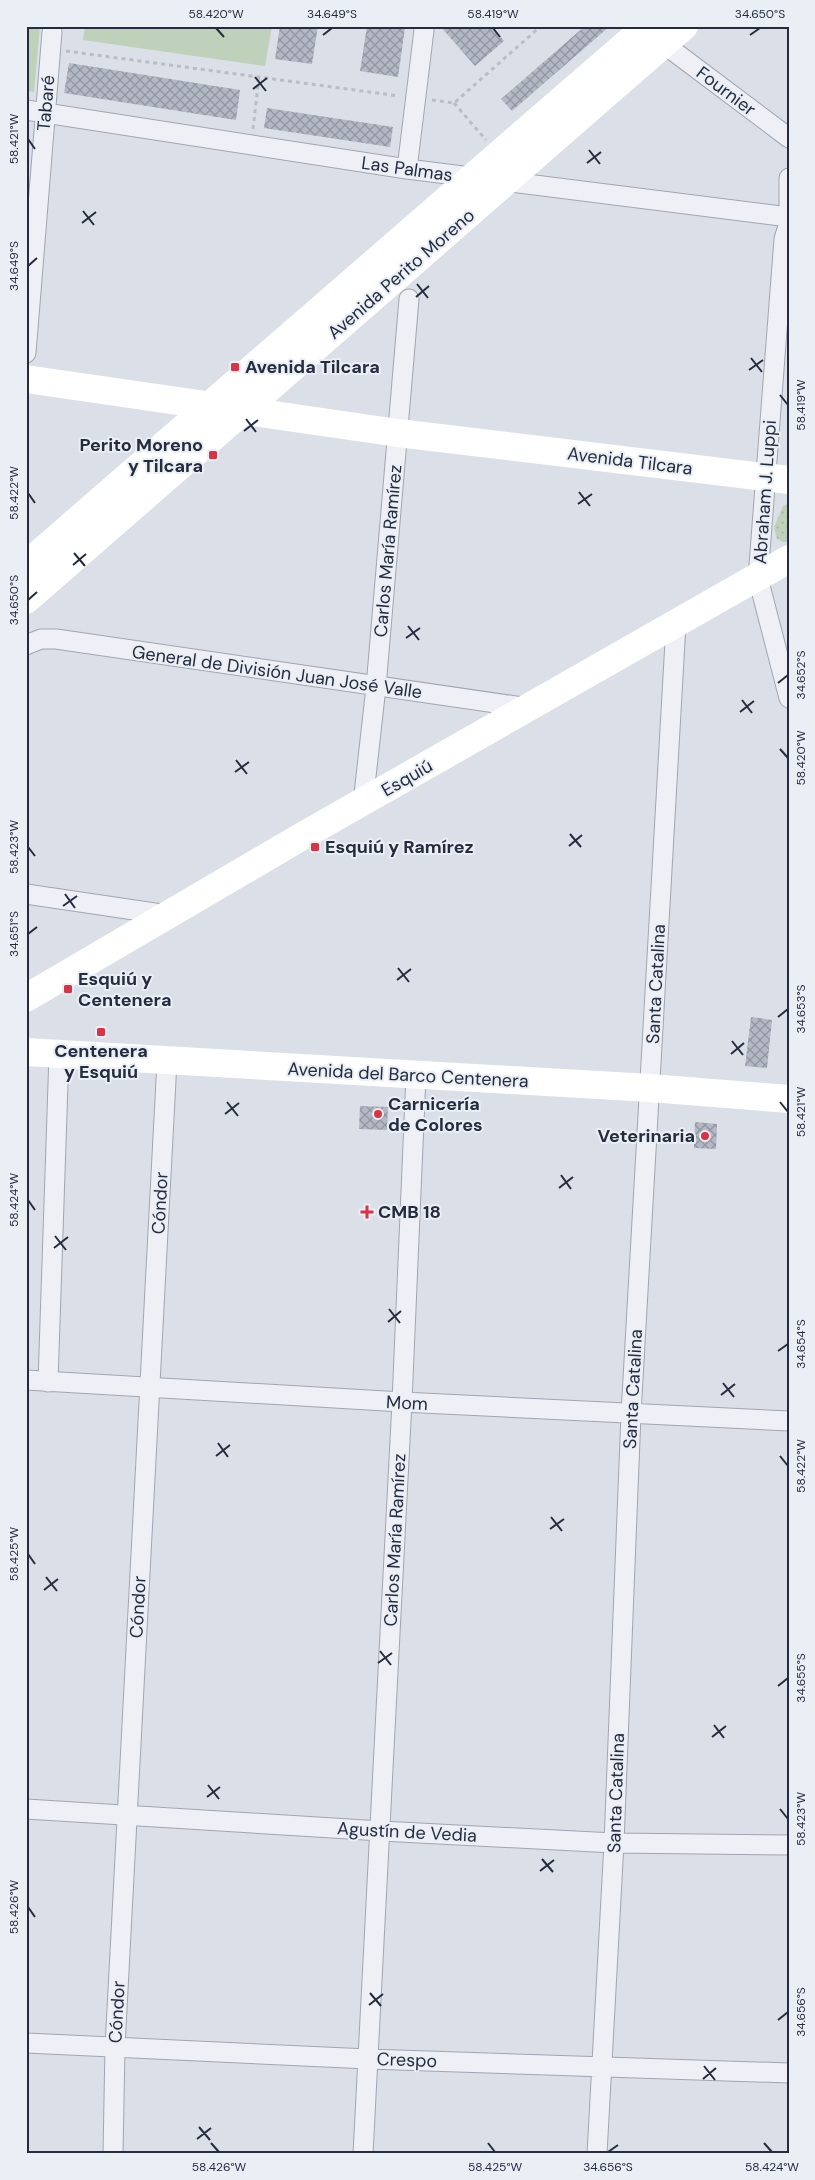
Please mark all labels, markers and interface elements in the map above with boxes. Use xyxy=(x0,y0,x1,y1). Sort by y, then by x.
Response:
text: 58.420°W xyxy=(188,6,244,22)
text: 34.649°S xyxy=(307,6,357,22)
text: 58.419°W xyxy=(467,6,519,22)
text: 34.650°S xyxy=(735,6,785,22)
street label: Fournier xyxy=(691,61,761,121)
street label: Tabaré xyxy=(32,74,60,132)
text: 58.421°W xyxy=(6,113,22,164)
street label: Las Palmas xyxy=(360,151,454,187)
street label: Avenida Perito Moreno xyxy=(322,203,480,345)
text: 34.649°S xyxy=(6,241,22,291)
place label: Avenida Tilcara xyxy=(245,355,380,379)
marker: Avenida Tilcara xyxy=(229,361,241,373)
text: 58.419°W xyxy=(793,379,809,431)
street label: Abraham J. Luppi xyxy=(748,419,782,565)
place label: Perito Moreno y Tilcara xyxy=(79,433,203,478)
street label: Avenida Tilcara xyxy=(566,441,694,481)
marker: Perito Moreno y Tilcara xyxy=(207,449,219,461)
street label: Carlos María Ramírez xyxy=(369,464,407,638)
text: 58.422°W xyxy=(6,466,22,520)
text: 34.650°S xyxy=(6,575,22,625)
street label: General de División Juan José Valle xyxy=(130,640,424,704)
text: 34.652°S xyxy=(793,651,809,699)
text: 58.420°W xyxy=(793,730,809,786)
street label: Esquiú xyxy=(377,754,437,802)
text: 58.423°W xyxy=(6,820,22,874)
place label: Esquiú y Ramírez xyxy=(325,835,474,859)
marker: Esquiú y Ramírez xyxy=(309,841,321,853)
text: 34.651°S xyxy=(6,911,22,957)
street label: Santa Catalina xyxy=(641,923,671,1045)
place label: Esquiú y Centenera xyxy=(78,967,171,1012)
marker: Esquiú y Centenera xyxy=(62,983,74,995)
text: 34.653°S xyxy=(793,984,809,1034)
marker: Centenera y Esquiú xyxy=(95,1026,107,1038)
place label: Centenera y Esquiú xyxy=(54,1039,148,1084)
street label: Avenida del Barco Centenera xyxy=(287,1057,529,1093)
text: 58.421°W xyxy=(793,1086,809,1137)
place label: Carnicería de Colores xyxy=(388,1092,483,1137)
marker: Carnicería de Colores xyxy=(372,1108,384,1120)
place label: Veterinaria xyxy=(597,1124,695,1148)
marker: Veterinaria xyxy=(699,1130,711,1142)
street label: Cóndor xyxy=(146,1171,174,1235)
text: 58.424°W xyxy=(6,1173,22,1227)
place label: CMB 18 xyxy=(378,1200,441,1224)
marker: CMB 18 xyxy=(360,1205,374,1219)
text: 34.654°S xyxy=(793,1319,809,1369)
street label: Santa Catalina xyxy=(618,1328,648,1450)
street label: Mom xyxy=(385,1390,429,1416)
text: 58.422°W xyxy=(793,1439,809,1493)
street label: Carlos María Ramírez xyxy=(378,1453,412,1627)
text: 58.425°W xyxy=(6,1527,22,1581)
street label: Cóndor xyxy=(124,1575,152,1639)
text: 34.655°S xyxy=(793,1653,809,1703)
street label: Santa Catalina xyxy=(602,1733,630,1853)
text: 58.423°W xyxy=(793,1792,809,1846)
street label: Agustín de Vedia xyxy=(336,1816,478,1848)
text: 58.426°W xyxy=(6,1879,22,1934)
street label: Cóndor xyxy=(103,1980,131,2044)
text: 34.656°S xyxy=(793,1987,809,2037)
street label: Crespo xyxy=(376,2047,438,2073)
text: 58.426°W xyxy=(192,2159,247,2175)
text: 58.425°W xyxy=(468,2159,522,2175)
text: 34.656°S xyxy=(583,2159,633,2175)
text: 58.424°W xyxy=(745,2159,799,2175)

